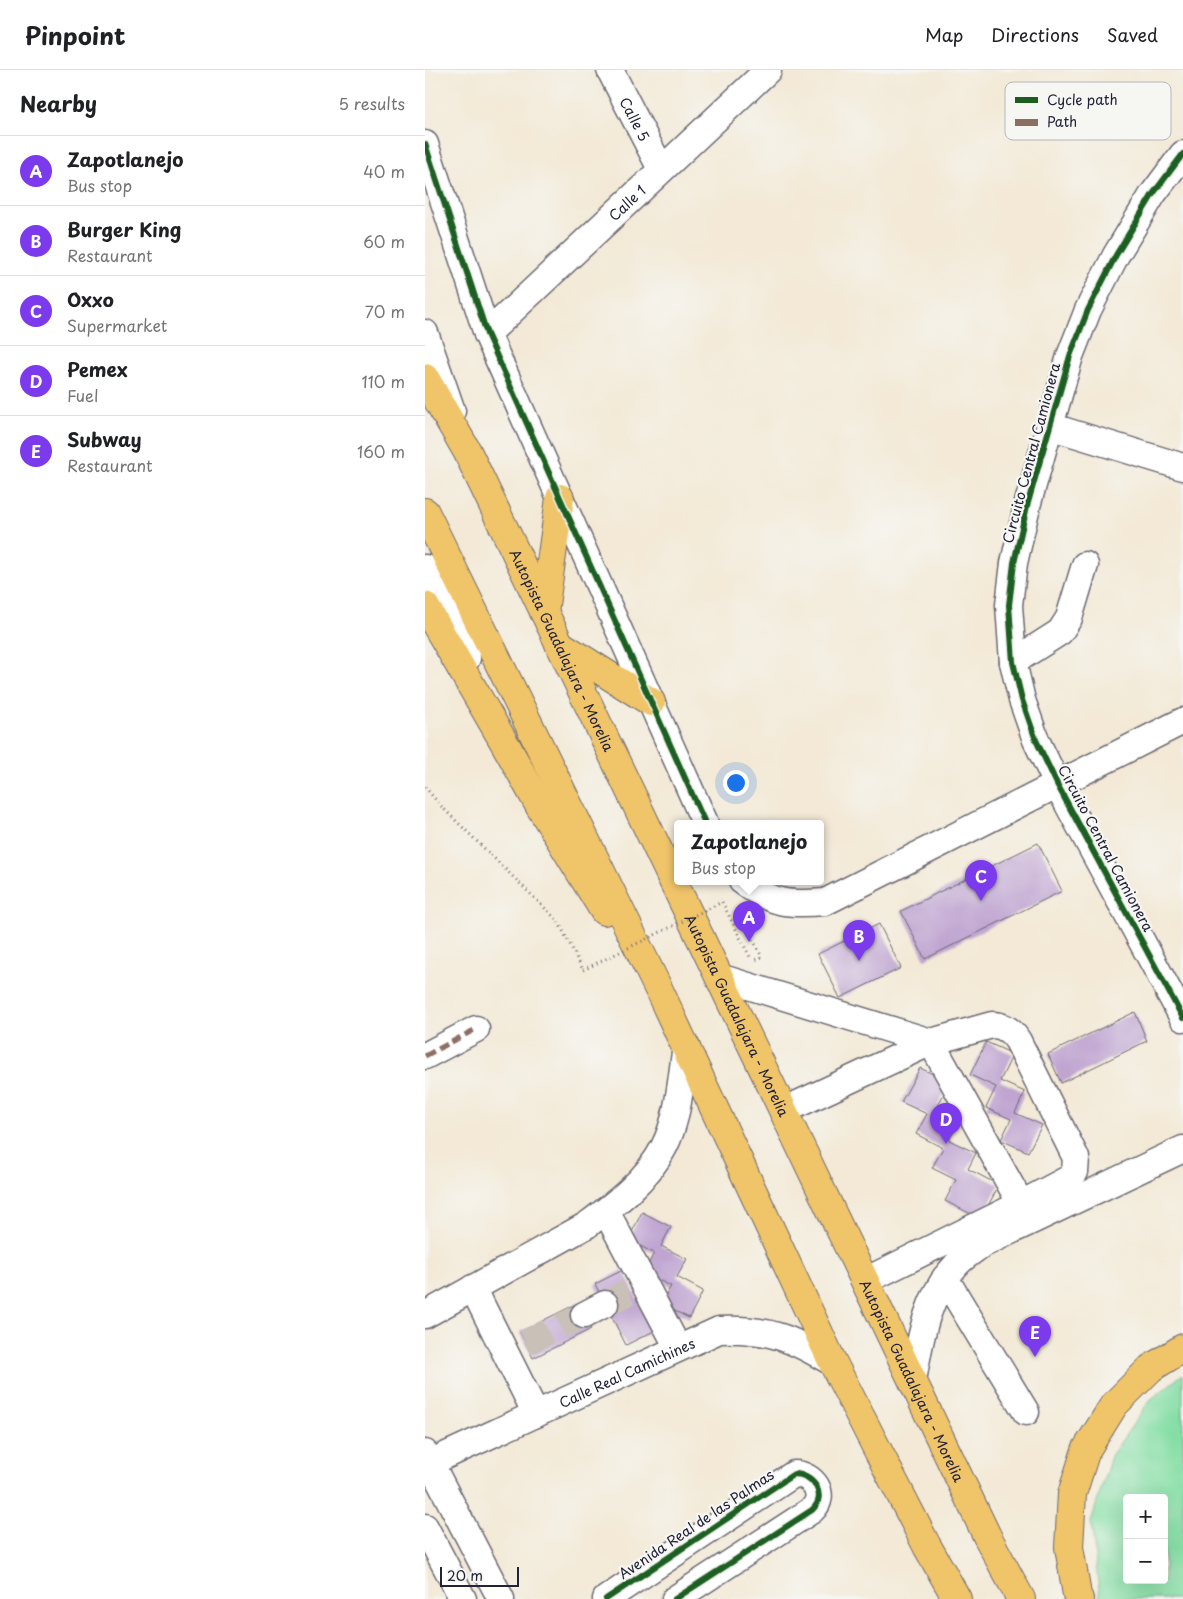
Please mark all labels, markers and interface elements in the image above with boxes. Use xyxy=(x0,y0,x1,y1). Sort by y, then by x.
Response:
text: Pinpoint xyxy=(25,17,126,53)
text: Map xyxy=(925,21,963,48)
text: Directions xyxy=(991,21,1079,48)
text: Saved xyxy=(1107,21,1158,48)
legend xyxy=(1005,82,1171,140)
text: Nearby xyxy=(20,87,97,119)
text: Cycle path xyxy=(1047,89,1118,110)
text: 5 results xyxy=(338,91,405,115)
street label: Calle 5 xyxy=(615,93,655,145)
text: Path xyxy=(1047,111,1077,132)
text: Zapotlanejo xyxy=(67,145,183,173)
text: A xyxy=(30,159,42,183)
text: 40 m xyxy=(363,159,405,183)
text: Bus stop xyxy=(67,173,132,197)
street label: Calle 1 xyxy=(604,180,650,225)
text: Burger King xyxy=(67,215,181,243)
text: B xyxy=(31,229,41,253)
text: 60 m xyxy=(363,229,405,253)
text: Restaurant xyxy=(67,243,153,267)
text: Oxxo xyxy=(67,285,114,313)
text: C xyxy=(30,299,42,323)
text: 70 m xyxy=(365,299,405,323)
text: Supermarket xyxy=(67,313,167,337)
text: Pemex xyxy=(67,355,128,383)
street label: Circuito Central Camionera xyxy=(997,360,1065,546)
text: D xyxy=(30,369,42,393)
text: 110 m xyxy=(362,369,405,393)
text: Fuel xyxy=(67,383,98,407)
text: Subway xyxy=(67,425,141,453)
text: E xyxy=(31,439,41,463)
text: 160 m xyxy=(357,439,405,463)
text: Restaurant xyxy=(67,453,153,477)
street label: Autopista Guadalajara - Morelia xyxy=(505,545,620,755)
street label: Circuito Central Camionera xyxy=(1053,761,1159,935)
your location xyxy=(723,770,749,796)
popup xyxy=(674,820,824,885)
text: Zapotlanejo xyxy=(691,827,807,855)
text: Bus stop xyxy=(691,855,756,879)
pin: C xyxy=(965,860,997,901)
pin: A xyxy=(733,901,765,942)
street label: Autopista Guadalajara - Morelia xyxy=(681,911,793,1119)
pin: B xyxy=(843,920,875,961)
pin: D xyxy=(930,1103,962,1144)
street label: Autopista Guadalajara - Morelia xyxy=(855,1276,970,1486)
pin: E xyxy=(1019,1316,1051,1357)
street label: Calle Real Camichines xyxy=(555,1332,698,1413)
street label: Avenida Real de las Palmas xyxy=(614,1464,778,1584)
map controls xyxy=(1123,1494,1168,1584)
button: + xyxy=(1123,1494,1168,1539)
button: − xyxy=(1123,1539,1168,1584)
scale bar xyxy=(440,1564,519,1587)
text: 20 m xyxy=(447,1565,483,1586)

